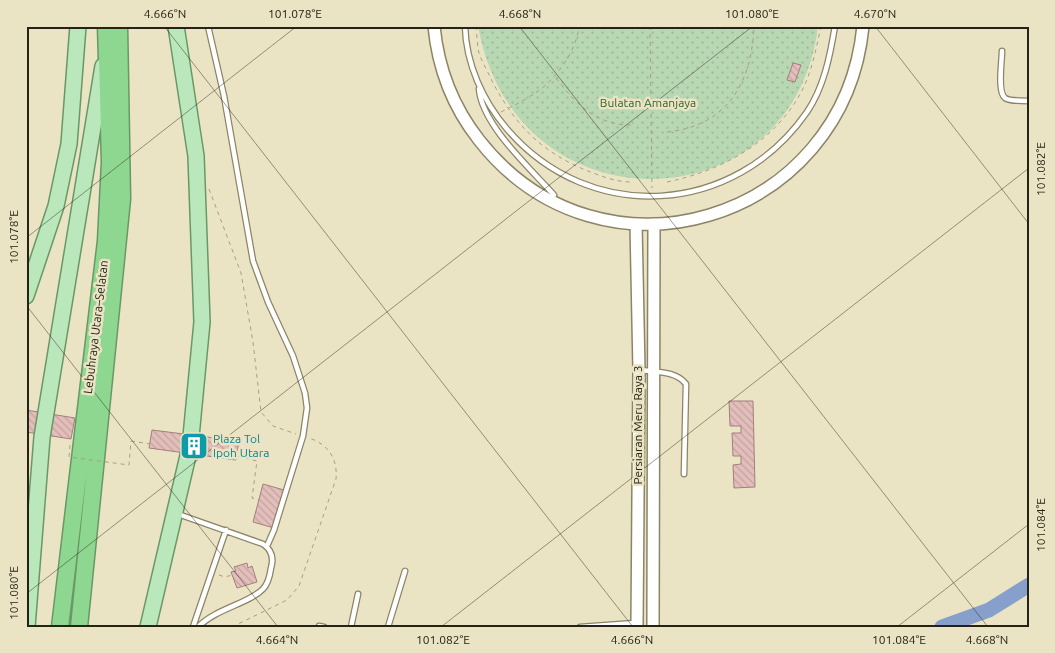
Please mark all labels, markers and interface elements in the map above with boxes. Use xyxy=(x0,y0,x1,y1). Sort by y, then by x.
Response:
text: 4.666°N xyxy=(144,7,186,20)
text: 101.078°E xyxy=(268,7,322,20)
text: 4.668°N xyxy=(499,7,541,20)
text: 101.080°E xyxy=(725,7,779,20)
text: 4.670°N xyxy=(854,7,896,20)
park label: Bulatan Amanjaya xyxy=(600,96,696,109)
text: 101.082°E xyxy=(1034,142,1047,196)
text: 101.078°E xyxy=(7,210,20,264)
street label: Lebuhraya Utara–Selatan xyxy=(81,259,110,394)
street label: Persiaran Meru Raya 3 xyxy=(631,366,644,484)
building icon: Plaza Tol Ipoh Utara xyxy=(179,431,209,461)
place label: Plaza Tol Ipoh Utara xyxy=(213,432,269,459)
text: 101.084°E xyxy=(1034,498,1047,552)
text: 101.080°E xyxy=(7,566,20,620)
text: 4.664°N xyxy=(256,633,298,646)
text: 101.082°E xyxy=(416,633,470,646)
text: 4.666°N xyxy=(611,633,653,646)
text: 101.084°E xyxy=(872,633,926,646)
text: 4.668°N xyxy=(966,633,1008,646)

